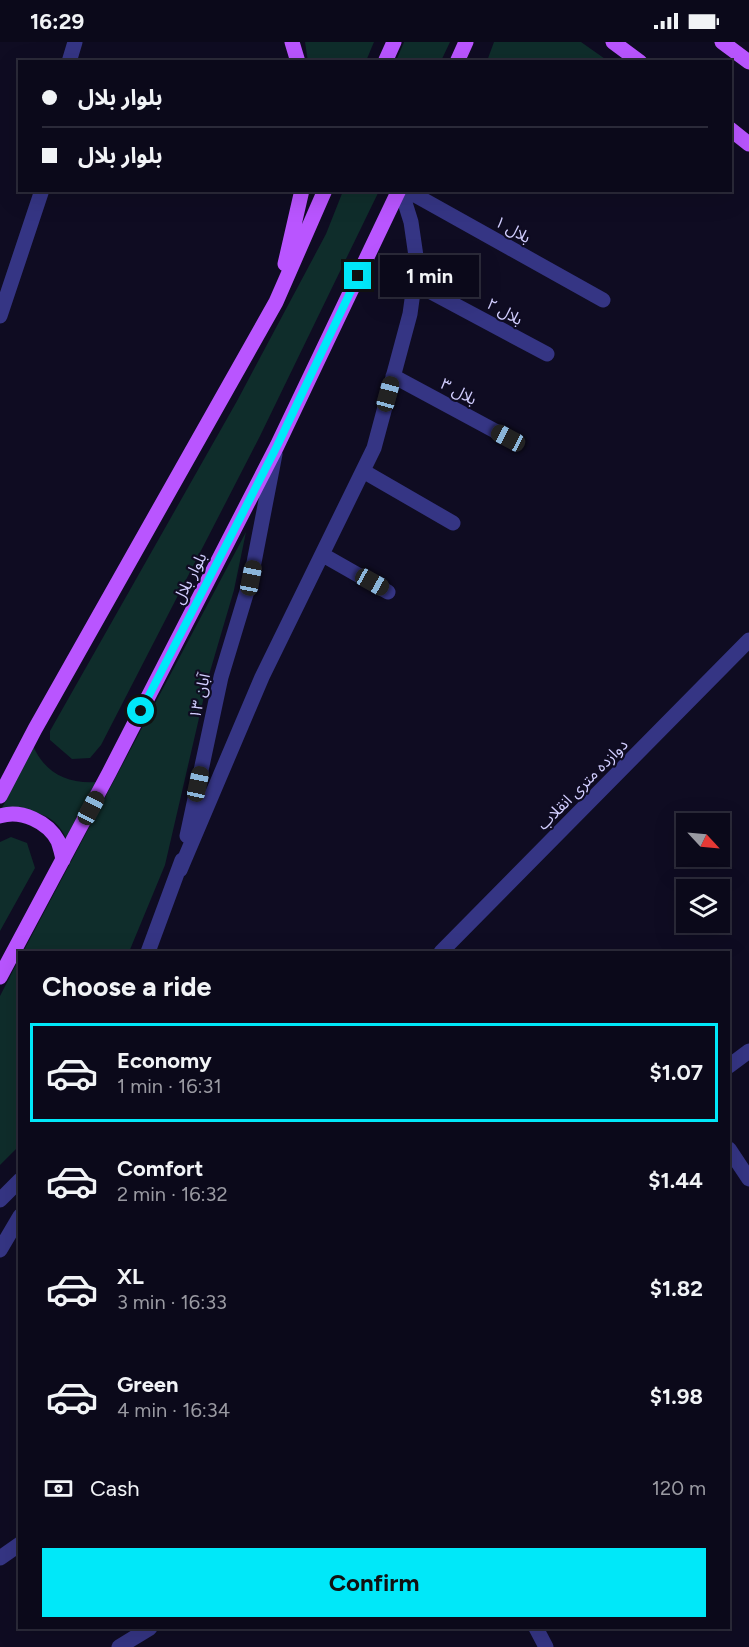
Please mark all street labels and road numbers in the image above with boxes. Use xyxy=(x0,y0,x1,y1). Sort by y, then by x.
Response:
street label: بلال ۱ xyxy=(491,212,534,248)
street label: بلال ۲ xyxy=(483,294,526,330)
street label: بلال ۳ xyxy=(437,374,480,410)
street label: بلوار بلال xyxy=(168,549,211,608)
street label: ۱۳ آبان xyxy=(185,670,214,721)
street label: دوازده متری انقلاب xyxy=(533,735,632,834)

